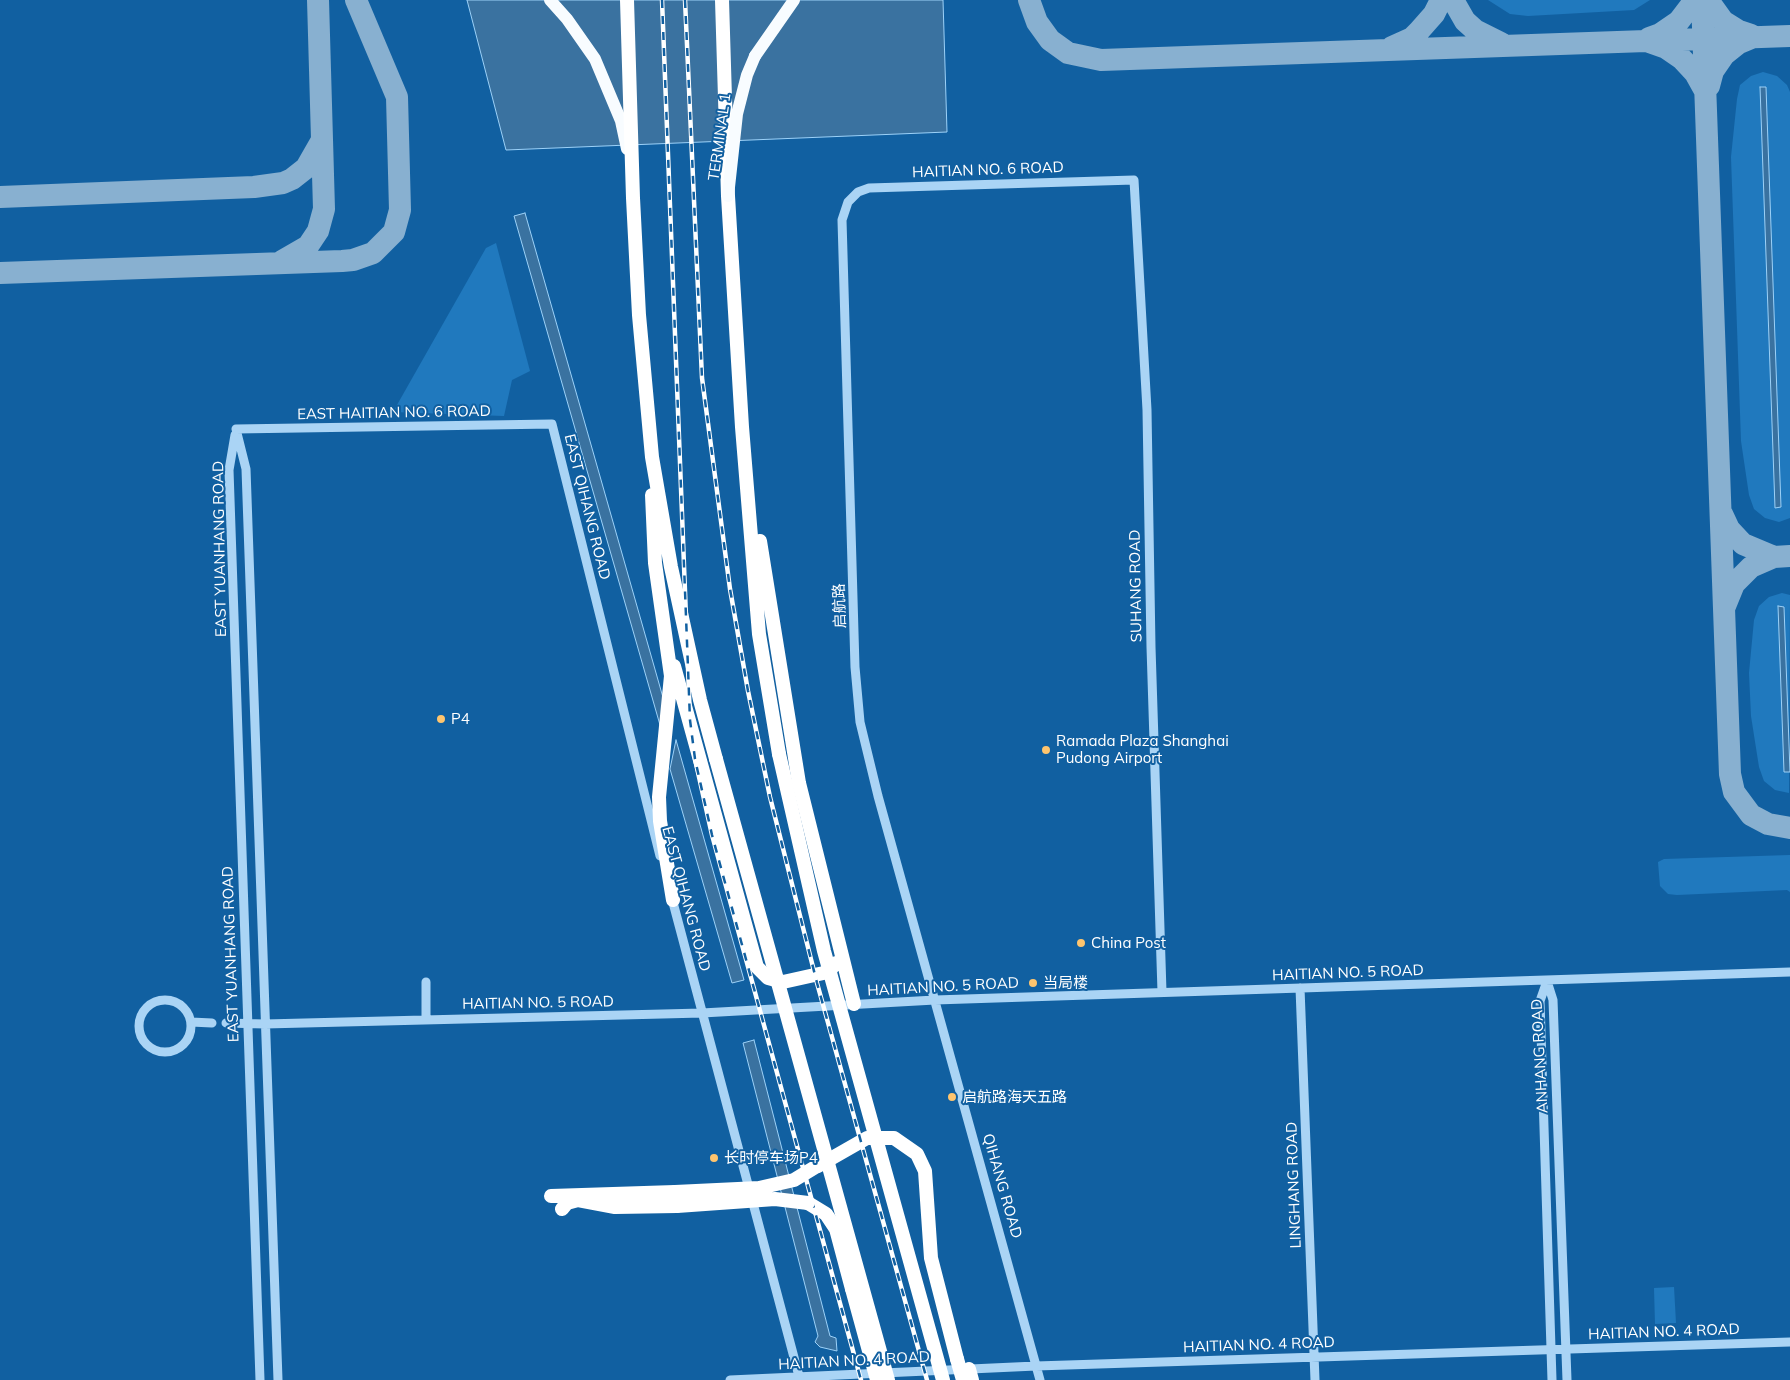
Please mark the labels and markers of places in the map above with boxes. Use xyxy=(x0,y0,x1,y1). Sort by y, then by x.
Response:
place label: P4 xyxy=(451,710,470,728)
marker: P4 xyxy=(435,713,447,725)
place label: Ramada Plaza Shanghai Pudong Airport xyxy=(1056,732,1229,767)
marker: Ramada Plaza Shanghai Pudong Airport xyxy=(1040,744,1052,756)
place label: China Post xyxy=(1091,934,1166,952)
marker: China Post xyxy=(1075,937,1087,949)
place label: 当局楼 xyxy=(1043,974,1088,992)
marker: 当局楼 xyxy=(1027,977,1039,989)
place label: 启航路海天五路 xyxy=(962,1088,1067,1106)
marker: 启航路海天五路 xyxy=(946,1091,958,1103)
place label: 长时停车场P4 xyxy=(724,1149,818,1167)
marker: 长时停车场P4 xyxy=(708,1152,720,1164)

